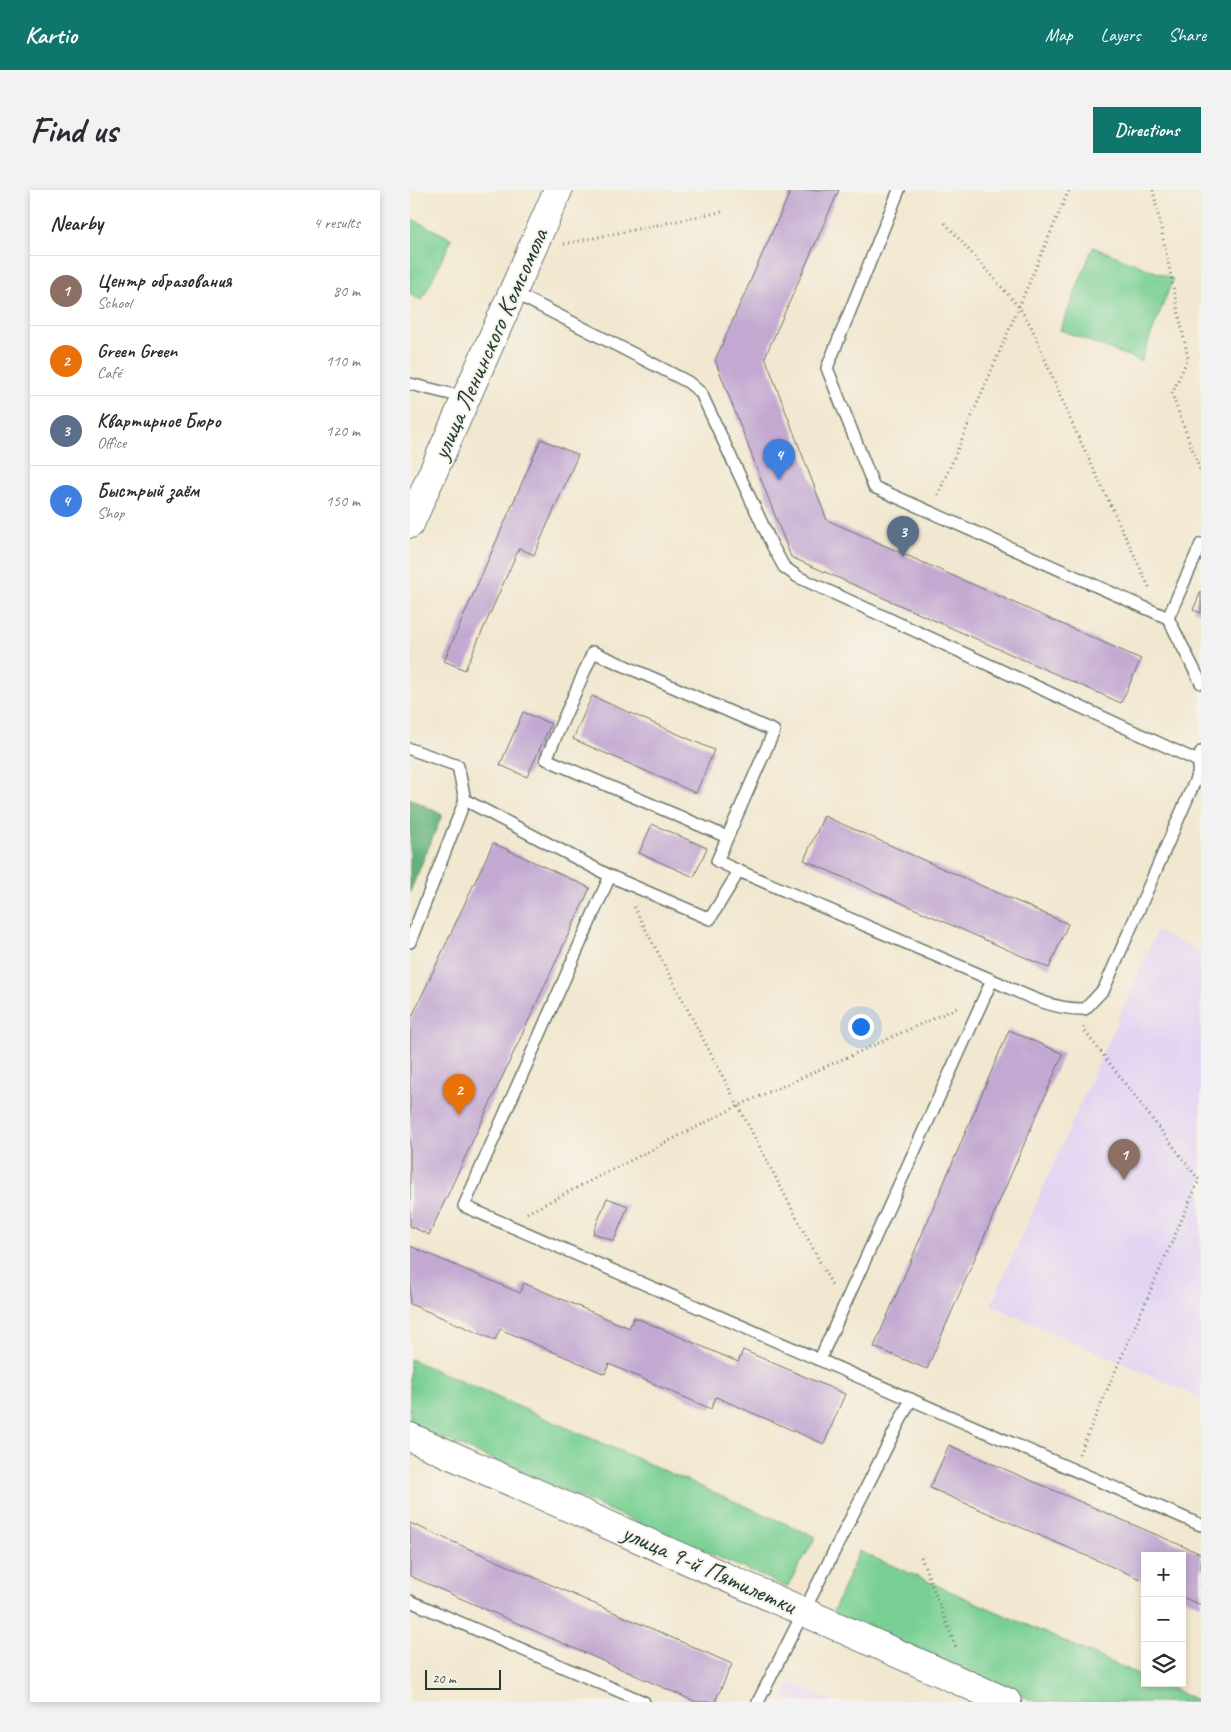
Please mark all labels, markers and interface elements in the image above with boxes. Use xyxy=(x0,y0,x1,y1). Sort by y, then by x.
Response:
text: Kartio xyxy=(25,20,77,50)
text: Map xyxy=(1045,24,1073,46)
text: Layers xyxy=(1101,24,1140,46)
text: Share xyxy=(1168,24,1206,46)
button: Directions xyxy=(1093,107,1201,153)
text: Find us xyxy=(30,108,117,153)
text: Nearby xyxy=(50,210,103,236)
text: 4 results xyxy=(313,213,360,233)
street label: улица Ленинского Комсомола xyxy=(424,222,556,466)
text: Центр образования xyxy=(97,269,231,293)
text: 1 xyxy=(62,281,70,301)
text: 80 m xyxy=(333,281,360,301)
text: School xyxy=(97,293,131,313)
text: Green Green xyxy=(97,339,177,363)
text: 2 xyxy=(62,351,70,371)
text: 110 m xyxy=(326,351,360,371)
text: Café xyxy=(97,363,121,383)
text: Квартирное Бюро xyxy=(97,409,221,433)
text: 3 xyxy=(62,421,70,441)
text: 120 m xyxy=(326,421,360,441)
text: Office xyxy=(97,433,126,453)
pin: 4 xyxy=(763,439,795,480)
text: Быстрый заём xyxy=(97,479,199,503)
text: 4 xyxy=(62,491,70,511)
text: 150 m xyxy=(326,491,360,511)
text: Shop xyxy=(97,503,124,523)
pin: 3 xyxy=(887,516,919,557)
your location xyxy=(848,1014,874,1040)
pin: 2 xyxy=(443,1074,475,1115)
pin: 1 xyxy=(1108,1139,1140,1180)
street label: улица 9-й Пятилетки xyxy=(615,1516,802,1622)
map controls xyxy=(1141,1552,1186,1687)
button: + xyxy=(1141,1552,1186,1597)
button: − xyxy=(1141,1597,1186,1642)
button: layers xyxy=(1141,1642,1186,1687)
scale bar xyxy=(425,1667,501,1690)
text: 20 m xyxy=(432,1670,456,1687)

